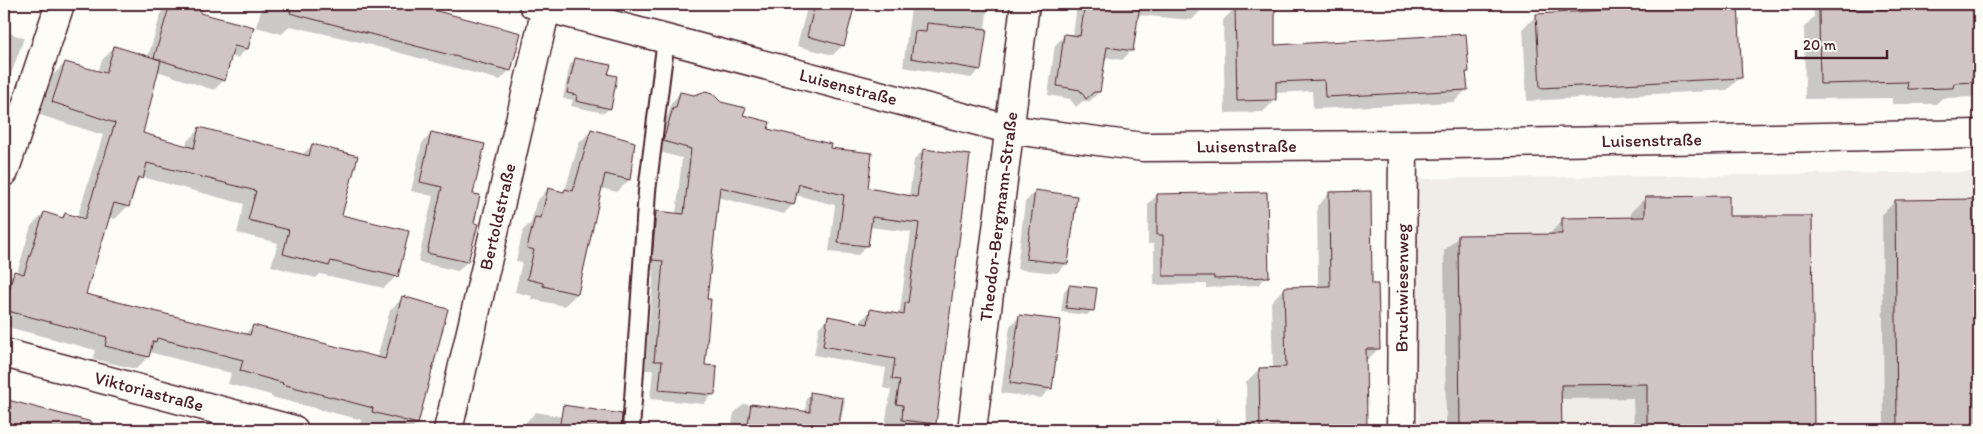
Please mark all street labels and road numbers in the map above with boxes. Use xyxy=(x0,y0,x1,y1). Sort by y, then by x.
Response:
street label: Luisenstraße xyxy=(797,64,900,110)
street label: Theodor-Bergmann-Straße xyxy=(975,110,1023,323)
street label: Luisenstraße xyxy=(1601,128,1702,152)
street label: Luisenstraße xyxy=(1196,135,1297,158)
street label: Bertoldstraße xyxy=(474,161,521,272)
street label: Bruchwiesenweg xyxy=(1391,223,1413,353)
street label: Viktoriastraße xyxy=(92,366,206,417)

